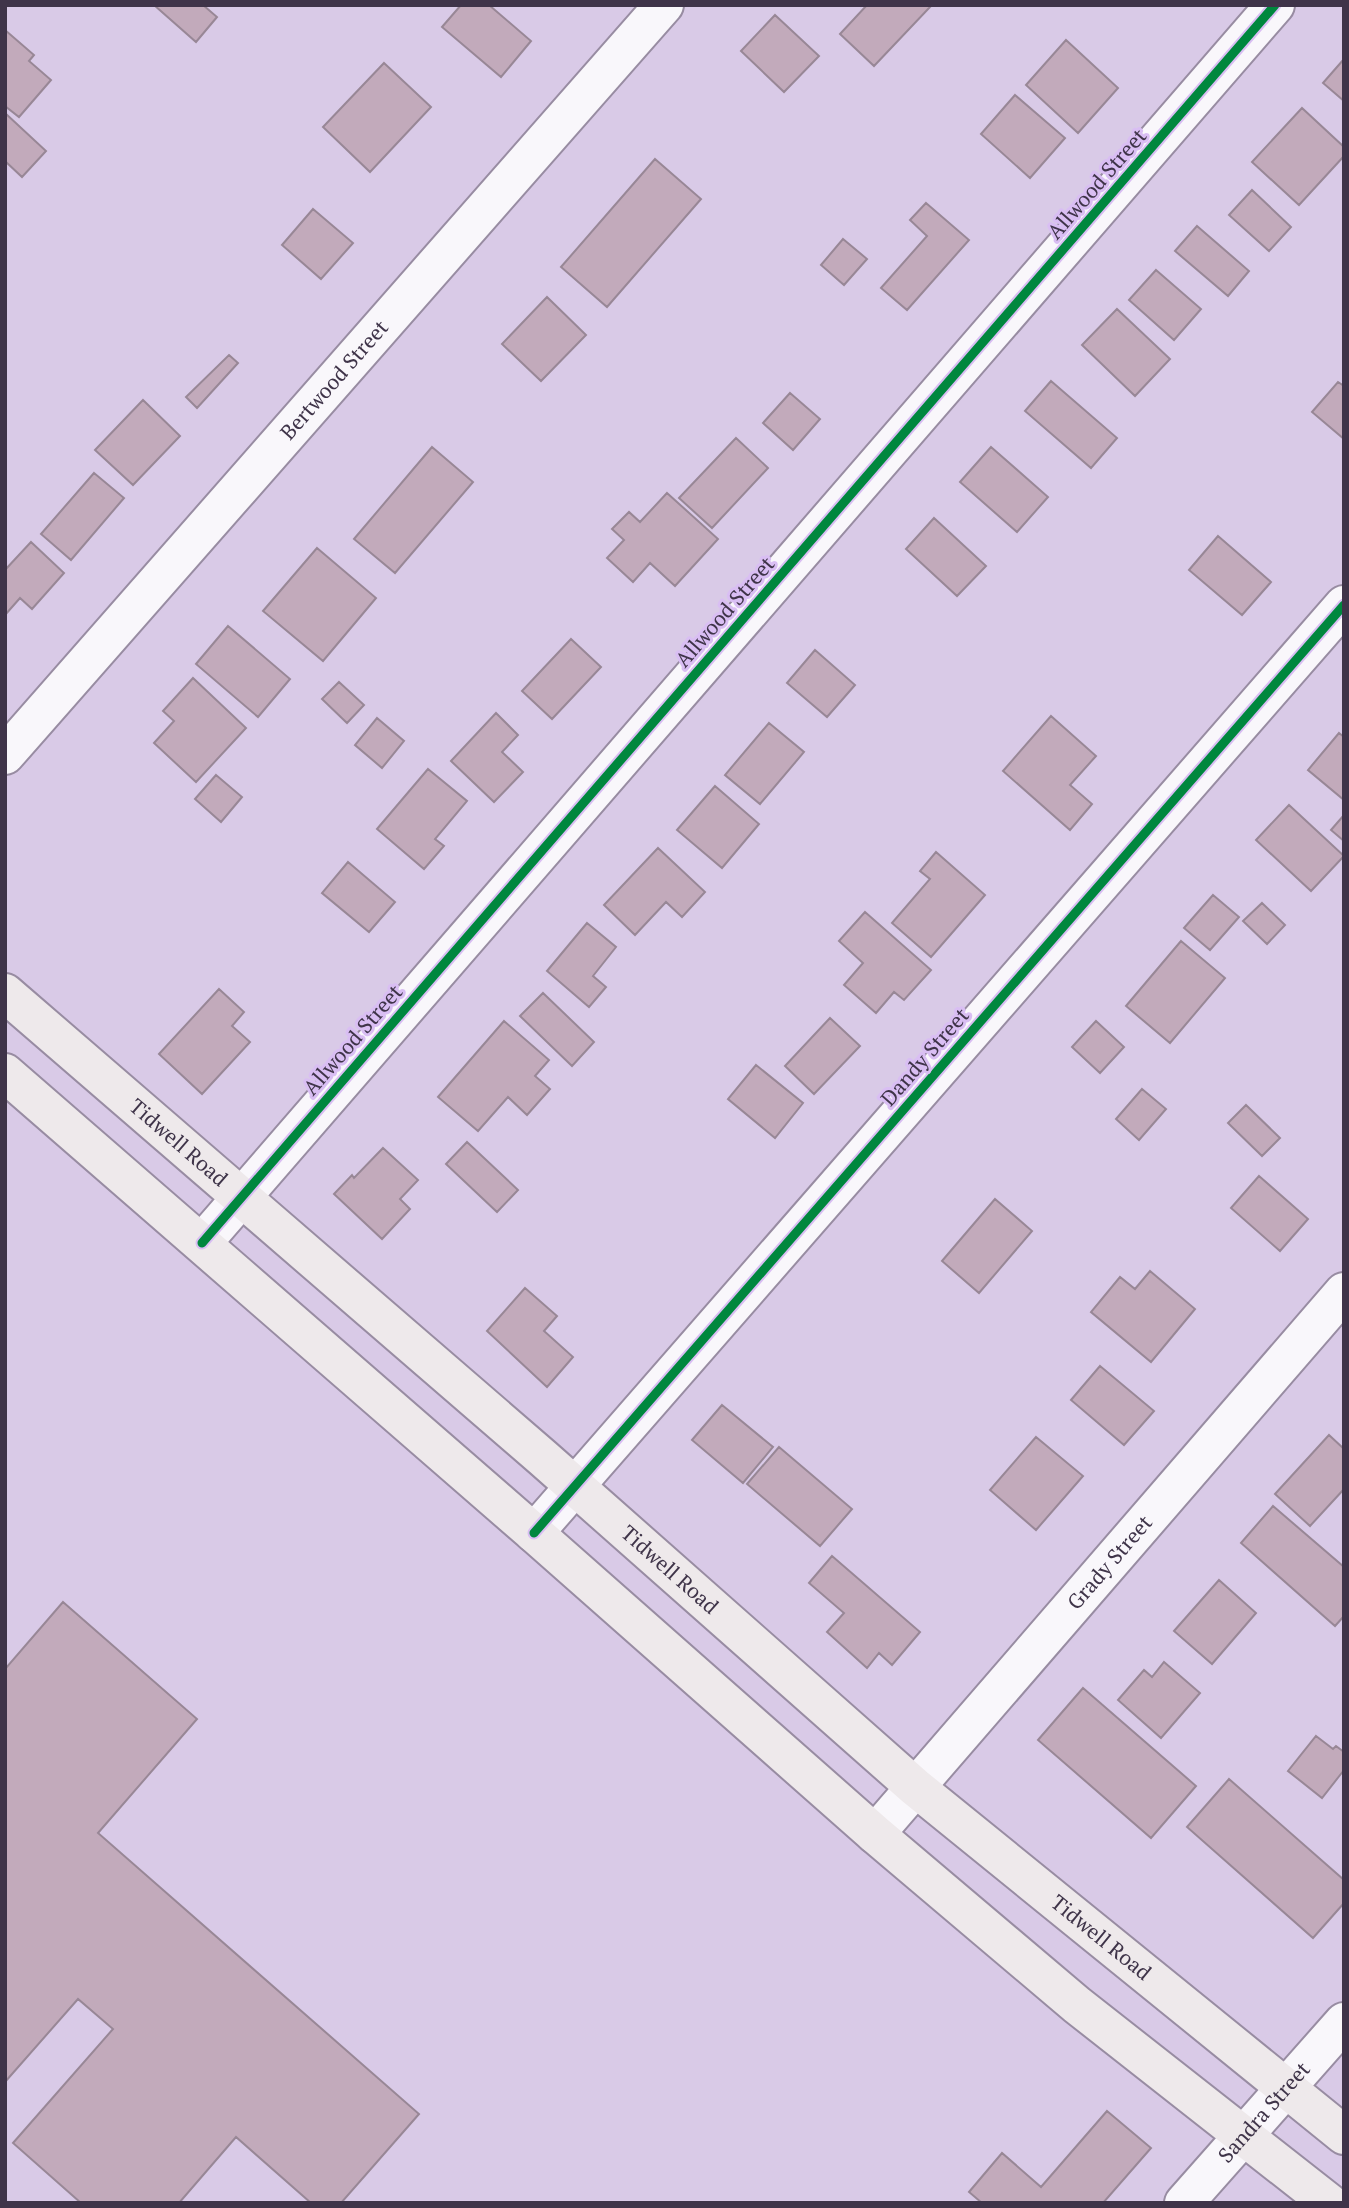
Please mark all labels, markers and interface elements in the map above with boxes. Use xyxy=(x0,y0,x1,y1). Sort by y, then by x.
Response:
street label: Allwood Street xyxy=(1040,122,1152,245)
street label: Bertwood Street xyxy=(273,314,394,445)
street label: Allwood Street xyxy=(668,550,780,673)
street label: Allwood Street xyxy=(296,978,408,1101)
street label: Dandy Street xyxy=(874,1001,975,1111)
street label: Tidwell Road xyxy=(124,1092,234,1192)
street label: Grady Street xyxy=(1060,1508,1158,1615)
street label: Tidwell Road xyxy=(615,1518,725,1620)
street label: Tidwell Road xyxy=(1046,1888,1158,1986)
street label: Sandra Street xyxy=(1211,2055,1316,2168)

